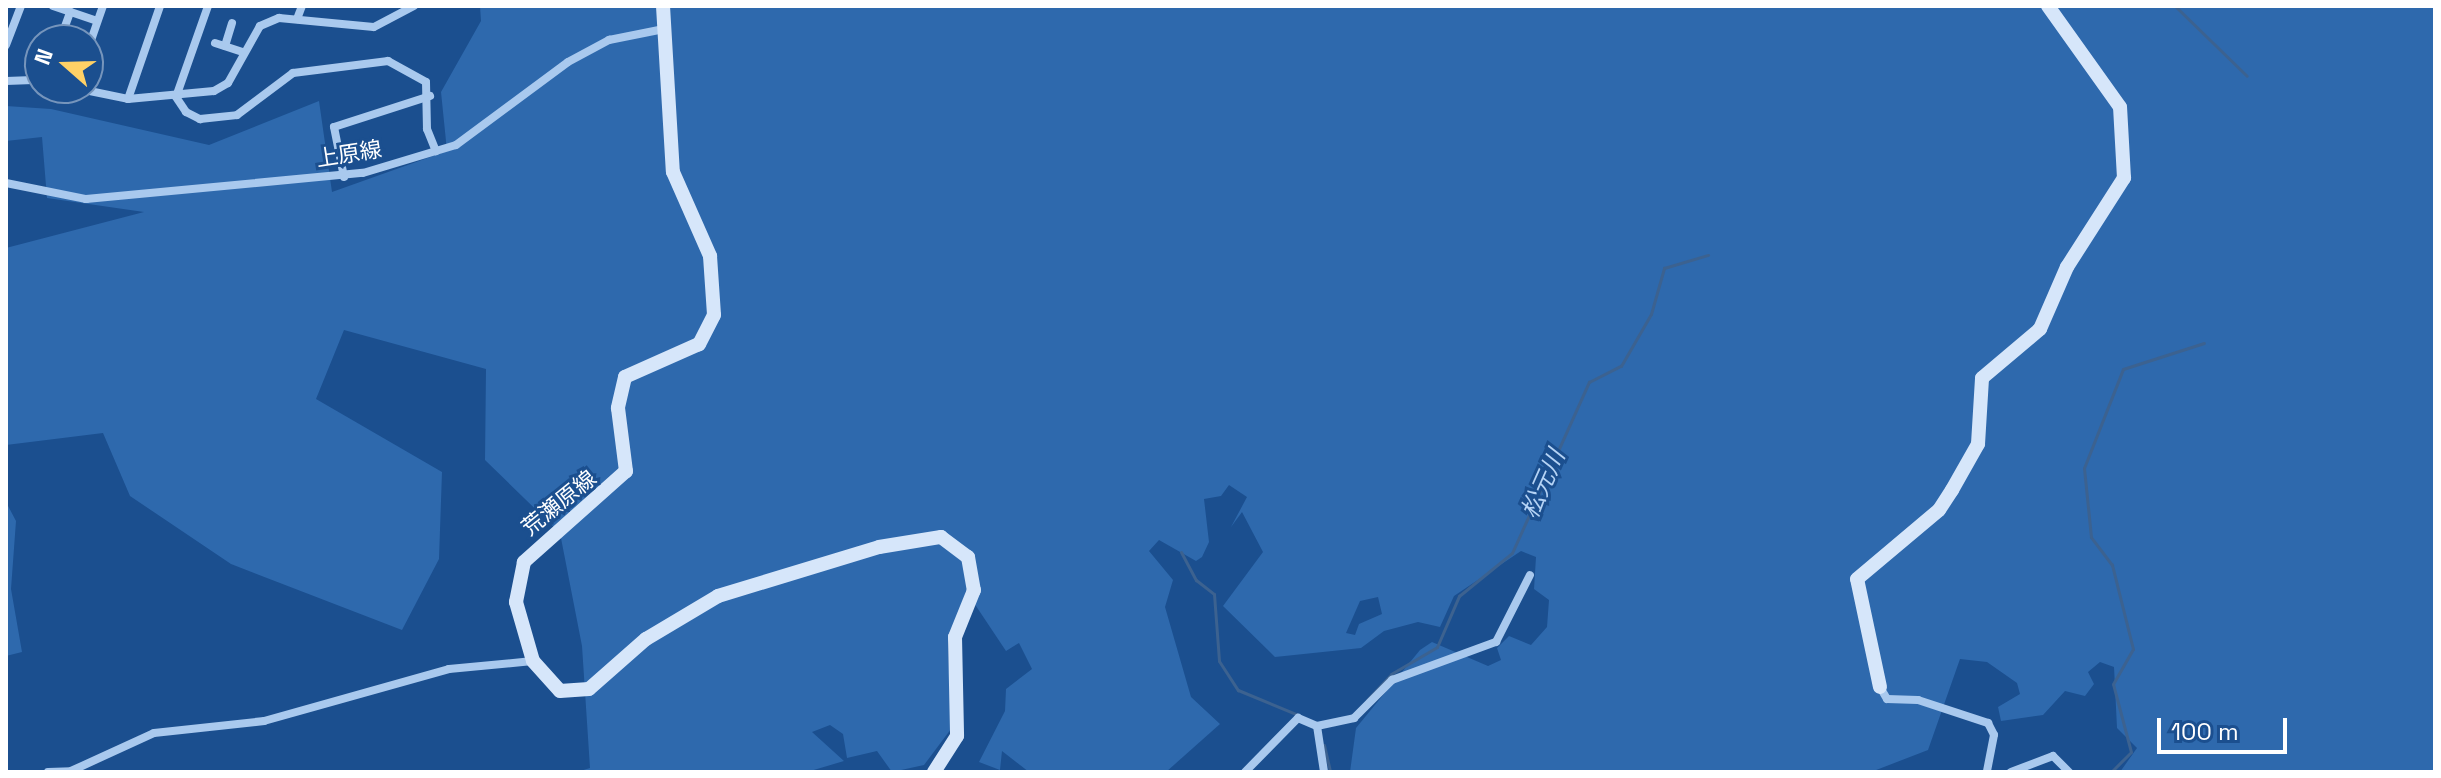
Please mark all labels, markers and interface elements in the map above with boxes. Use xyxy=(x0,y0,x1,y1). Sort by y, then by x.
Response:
north arrow xyxy=(24,24,104,104)
text: N xyxy=(28,45,59,68)
street label: 上原線 xyxy=(314,136,384,172)
water label: 松元川 xyxy=(1515,445,1571,523)
street label: 荒瀬原線 xyxy=(516,465,602,541)
scale bar xyxy=(2161,702,2291,752)
text: 100 m xyxy=(2171,716,2239,747)

